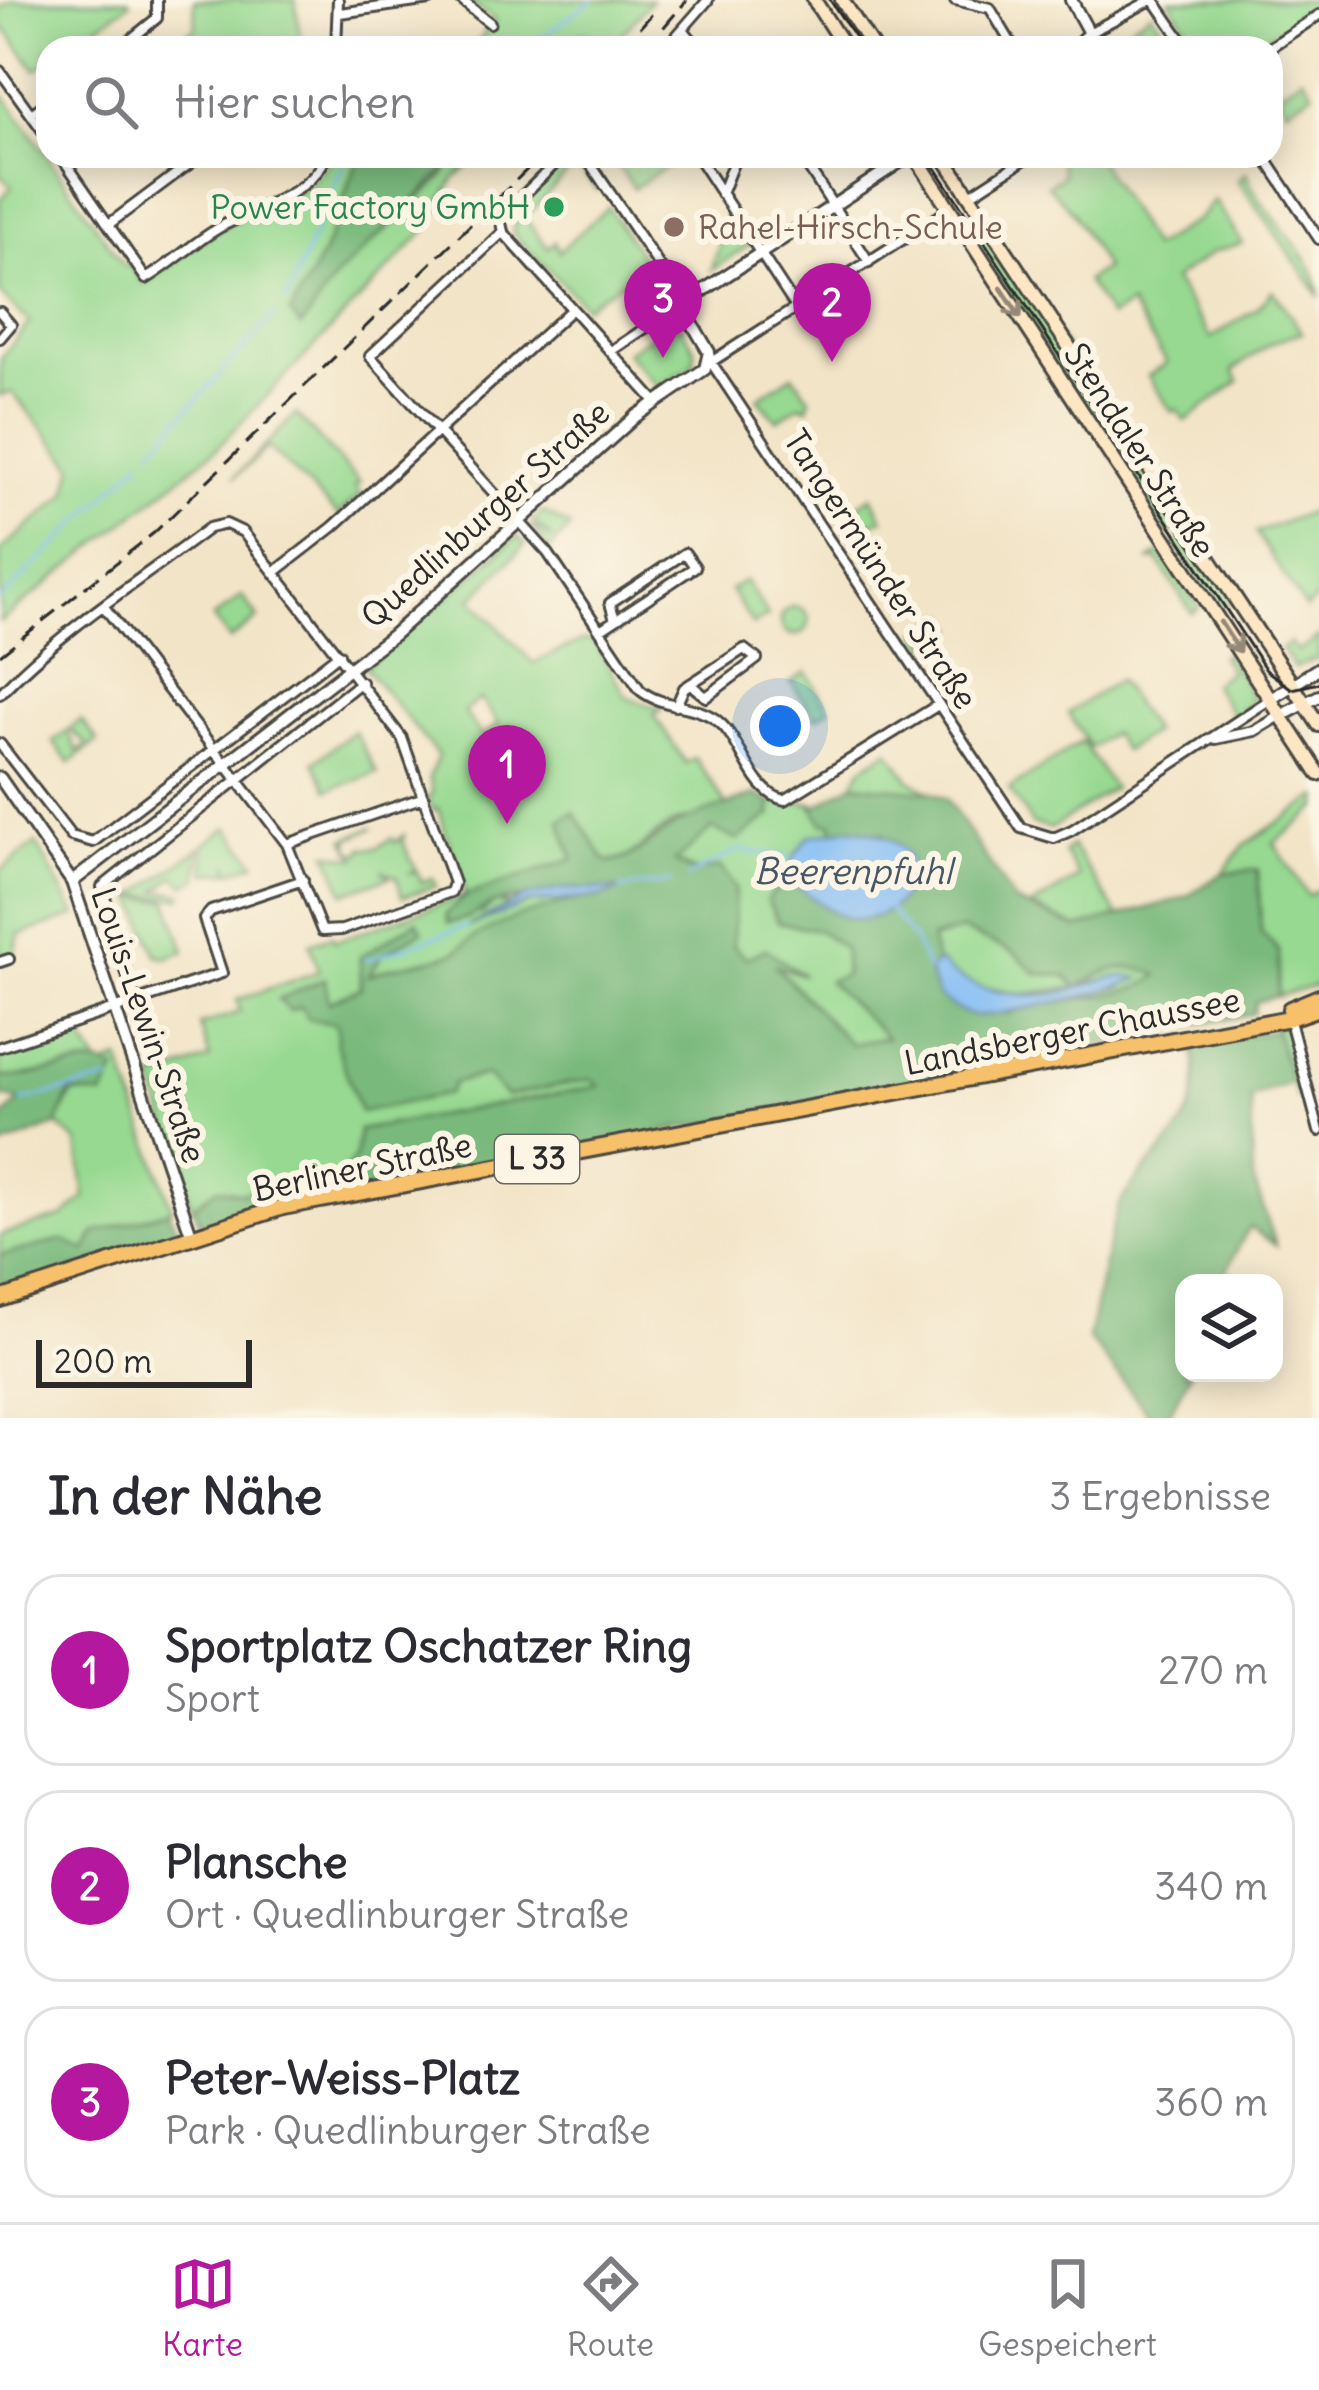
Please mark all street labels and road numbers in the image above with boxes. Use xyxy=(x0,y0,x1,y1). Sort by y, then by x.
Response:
street label: Stendaler Straße xyxy=(1055,335,1225,565)
street label: Quedlinburger Straße xyxy=(352,391,618,637)
street label: Tangermünder Straße xyxy=(775,421,987,717)
street label: Louis-Lewin-Straße xyxy=(82,882,216,1168)
street label: Landsberger Chaussee xyxy=(901,978,1243,1084)
street label: Berliner Straße xyxy=(249,1123,475,1211)
road number: L 33 xyxy=(495,1135,579,1183)

